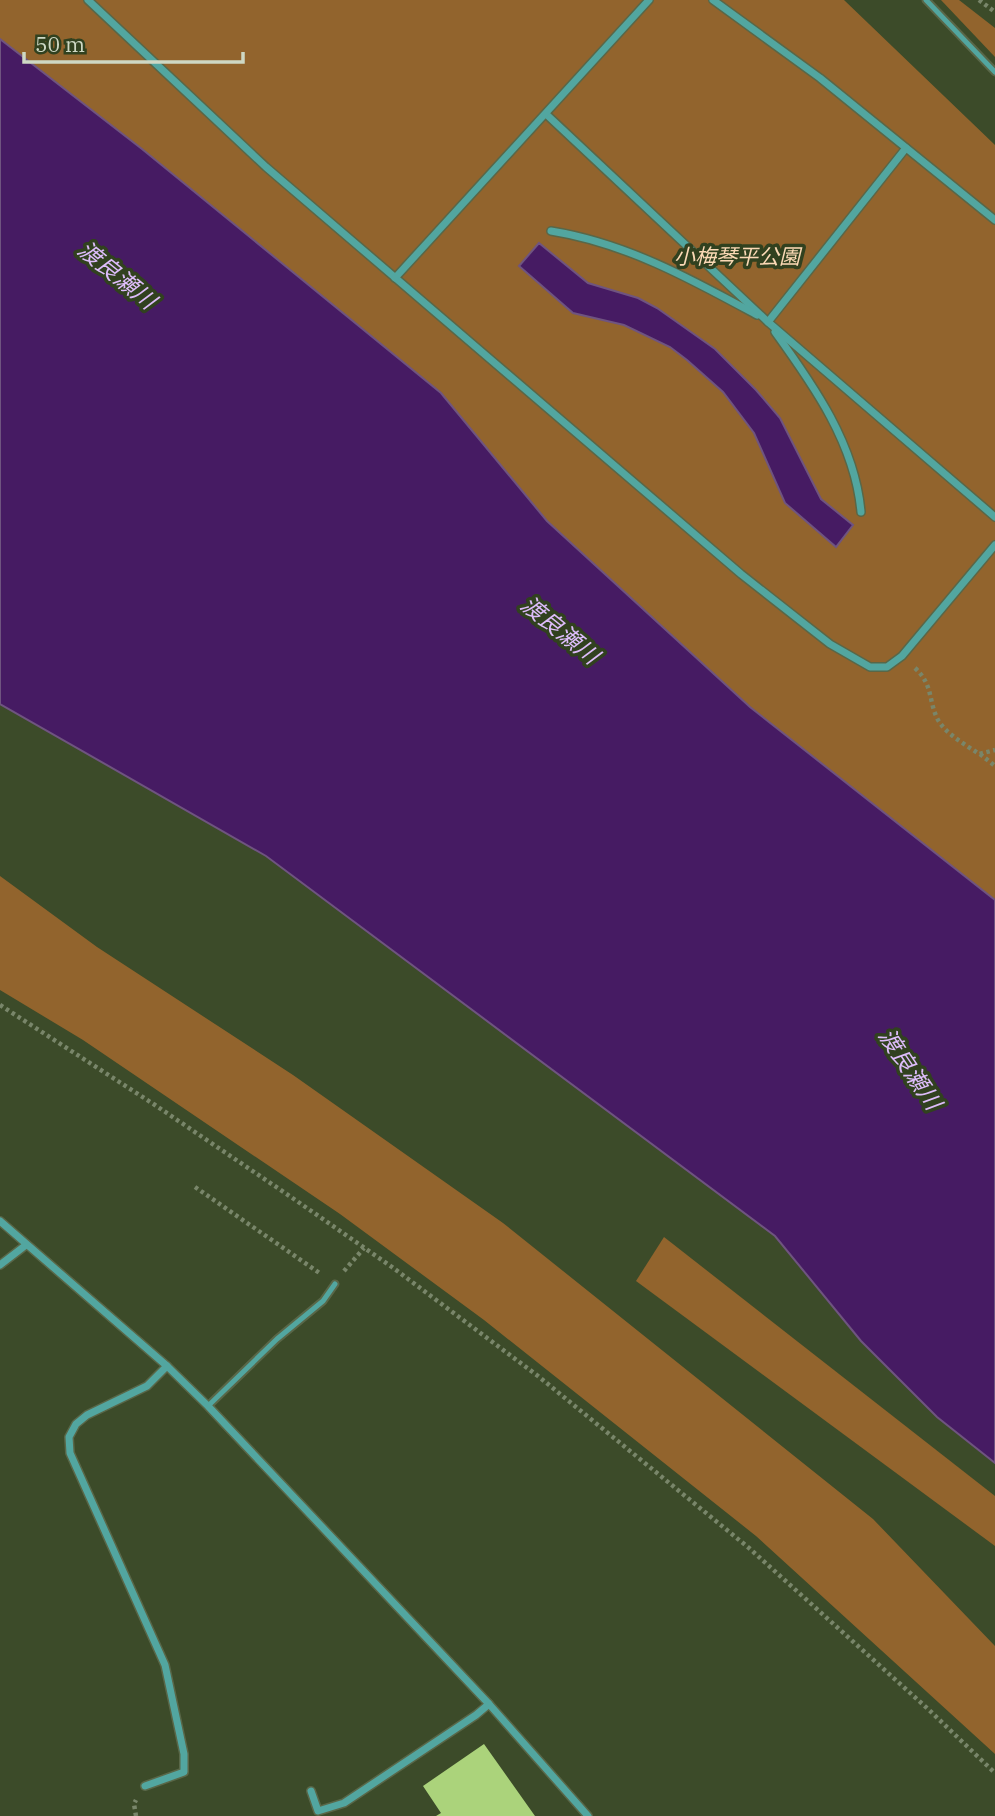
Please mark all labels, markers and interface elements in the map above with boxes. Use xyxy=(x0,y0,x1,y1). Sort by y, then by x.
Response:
scale bar xyxy=(24,21,243,65)
text: 50 m xyxy=(35,30,85,58)
water label: 渡良瀬川 xyxy=(72,234,165,317)
park label: 小梅琴平公園 xyxy=(674,242,803,270)
water label: 渡良瀬川 xyxy=(515,589,608,672)
water label: 渡良瀬川 xyxy=(873,1022,951,1117)

